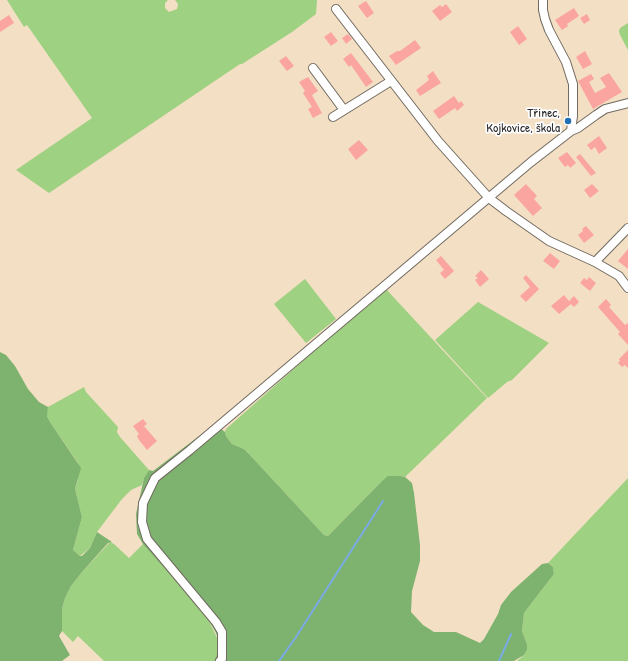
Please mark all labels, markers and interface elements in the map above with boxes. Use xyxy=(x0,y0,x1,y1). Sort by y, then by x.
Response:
place label: Třinec, Kojkovice, škola xyxy=(486,106,560,137)
marker: Třinec, Kojkovice, škola xyxy=(563,116,573,126)

